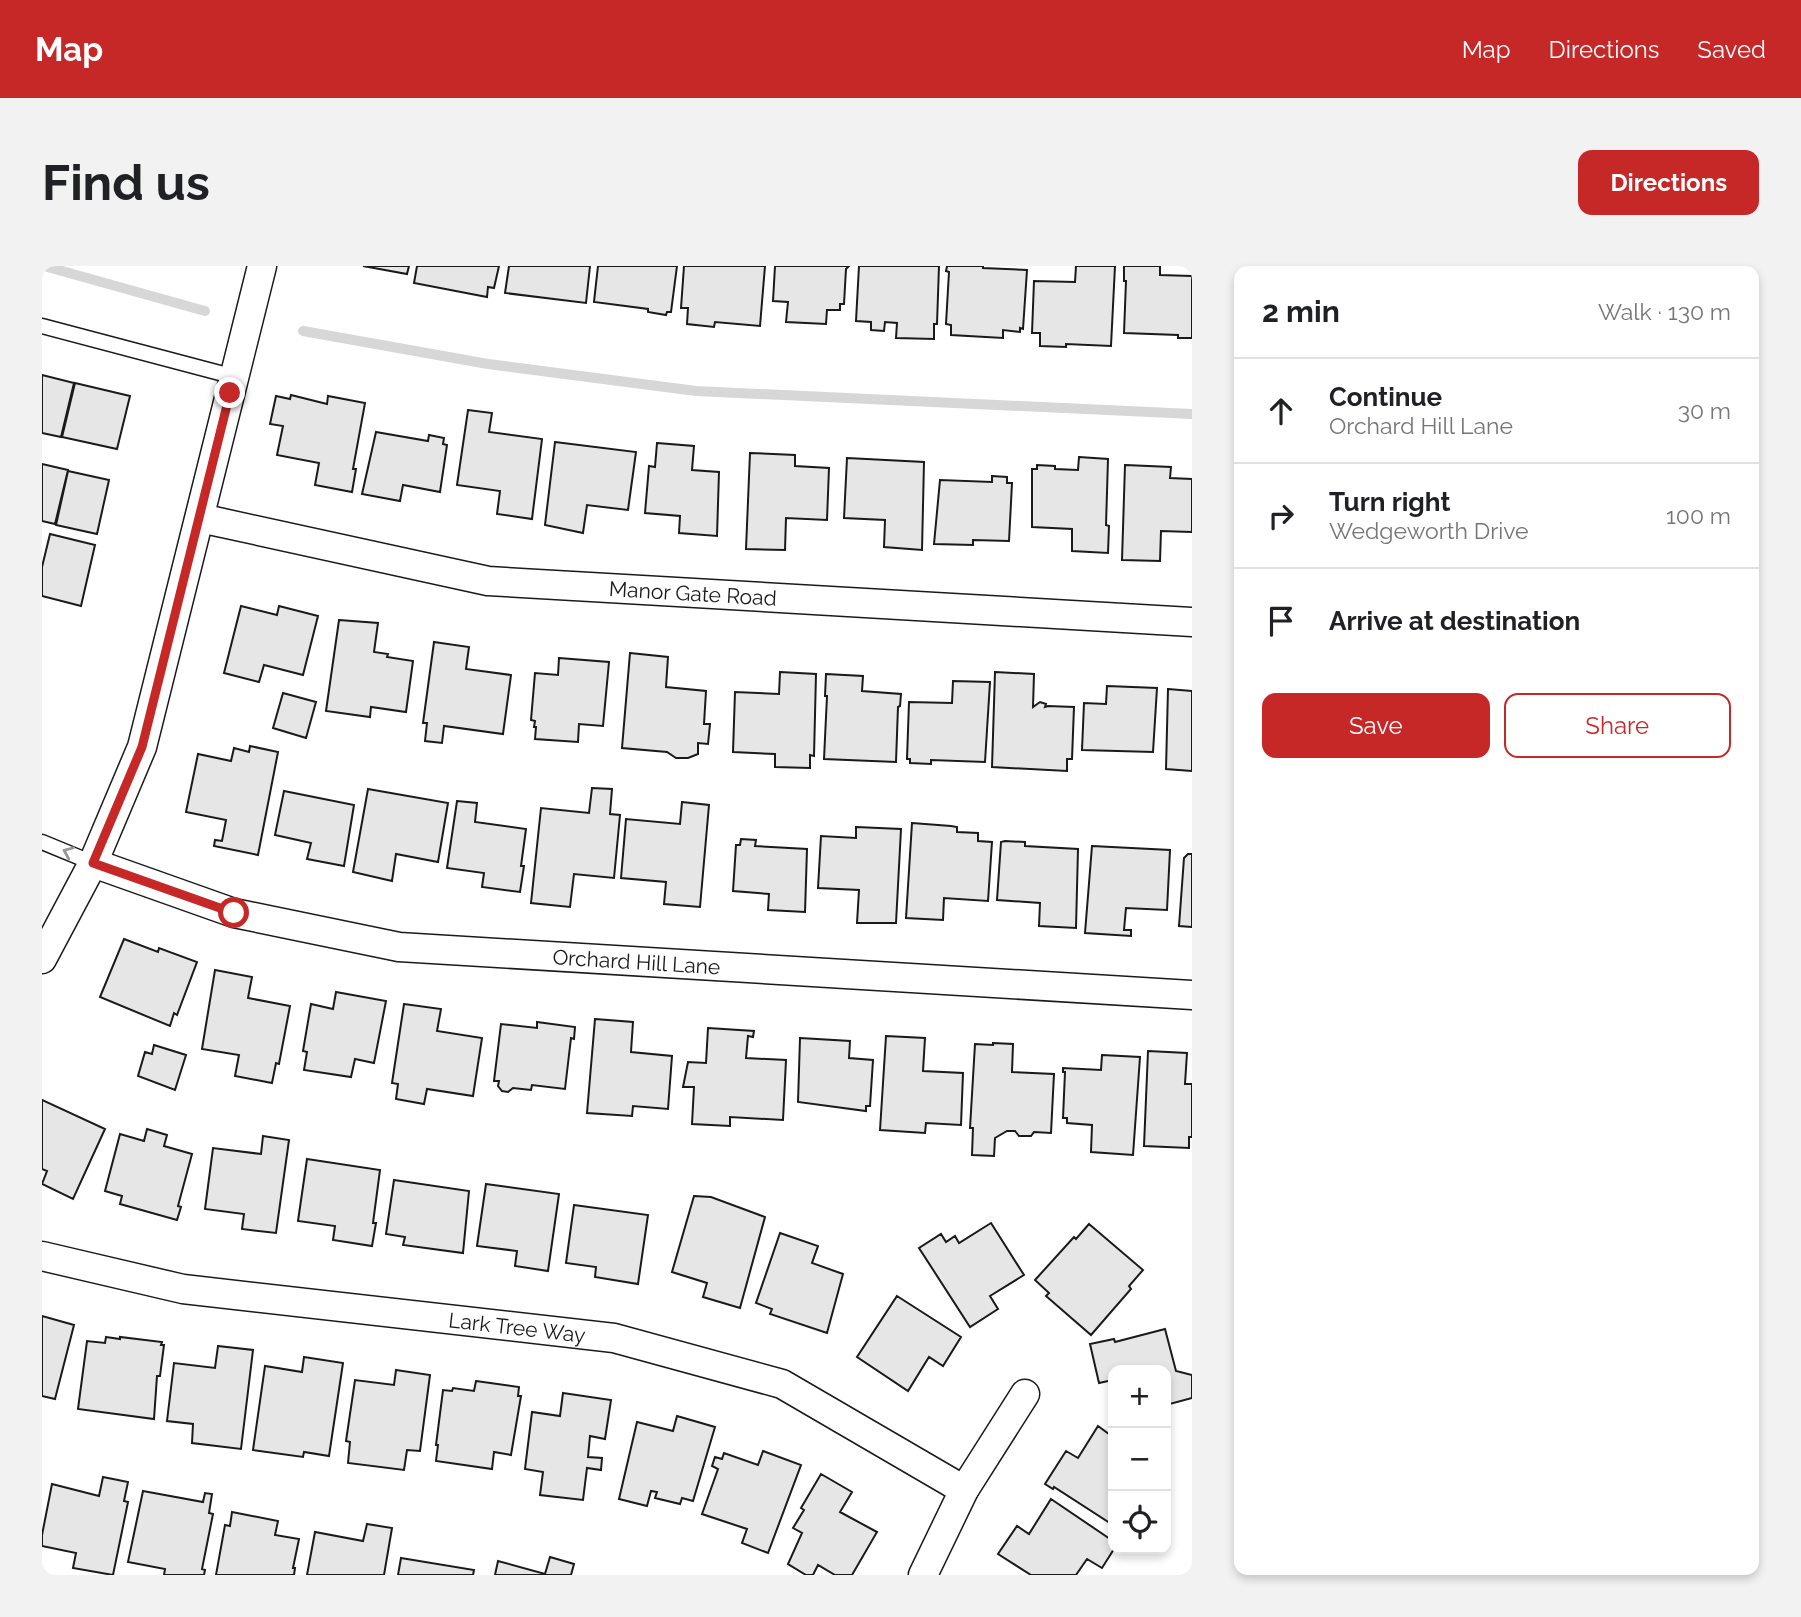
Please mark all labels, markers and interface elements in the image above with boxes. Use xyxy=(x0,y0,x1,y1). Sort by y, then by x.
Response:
text: Map xyxy=(35,30,103,69)
text: Map xyxy=(1462,35,1511,64)
text: Directions xyxy=(1549,35,1659,64)
text: Saved xyxy=(1697,35,1766,64)
button: Directions xyxy=(1578,150,1759,215)
text: Find us xyxy=(42,154,210,211)
text: 2 min xyxy=(1262,294,1340,329)
text: Walk · 130 m xyxy=(1598,298,1731,325)
route end xyxy=(214,377,245,408)
text: Continue xyxy=(1329,382,1442,412)
icon: ahead xyxy=(1262,392,1300,430)
text: 30 m xyxy=(1678,397,1731,424)
text: Orchard Hill Lane xyxy=(1329,412,1513,439)
text: Turn right xyxy=(1329,487,1450,517)
icon: right xyxy=(1262,497,1300,535)
text: 100 m xyxy=(1666,502,1731,529)
text: Wedgeworth Drive xyxy=(1329,517,1529,544)
street label: Manor Gate Road xyxy=(608,576,777,610)
icon: arrive xyxy=(1262,602,1300,640)
text: Arrive at destination xyxy=(1329,606,1580,636)
button: Save xyxy=(1262,693,1490,758)
button: Share xyxy=(1504,693,1731,758)
one-way arrow xyxy=(62,847,74,861)
route start xyxy=(218,897,249,928)
street label: Orchard Hill Lane xyxy=(552,944,721,979)
street label: Lark Tree Way xyxy=(447,1307,587,1347)
map controls xyxy=(1108,1365,1171,1554)
button: + xyxy=(1108,1365,1171,1428)
button: − xyxy=(1108,1428,1171,1491)
button: locate xyxy=(1108,1491,1171,1554)

